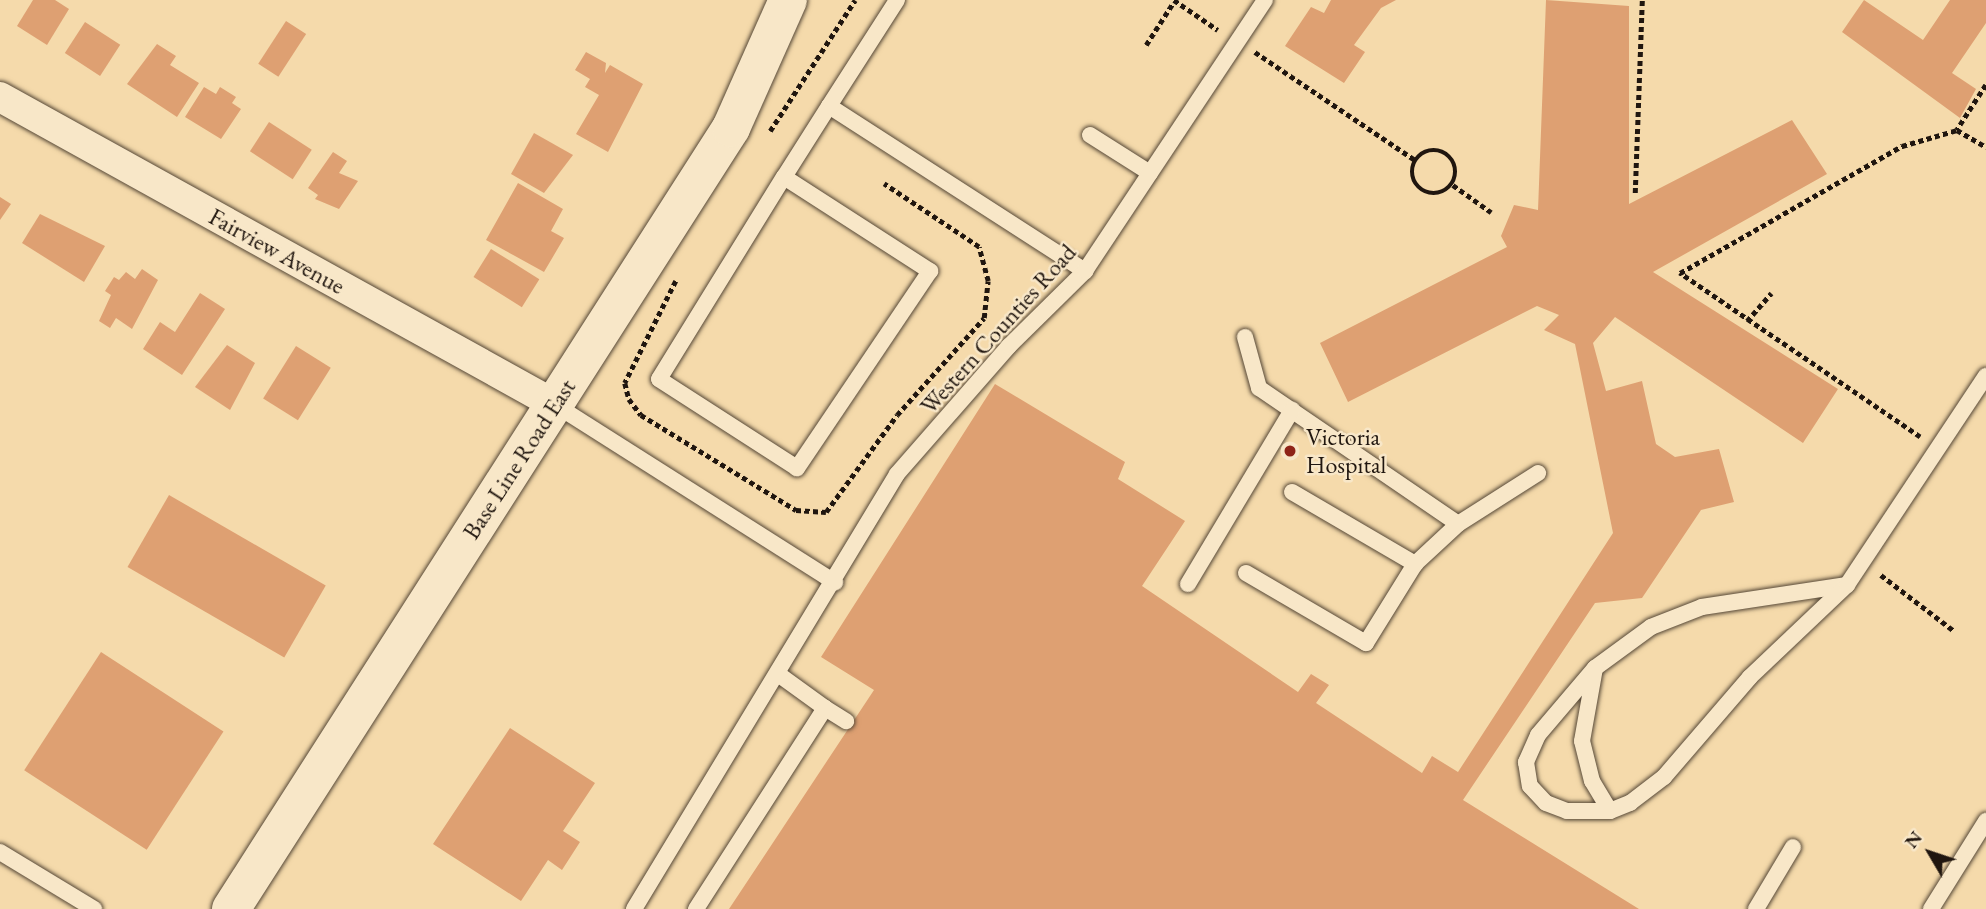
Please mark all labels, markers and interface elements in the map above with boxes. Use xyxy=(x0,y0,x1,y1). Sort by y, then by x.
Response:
street label: Fairview Avenue xyxy=(204,202,350,300)
street label: Western Counties Road xyxy=(914,238,1082,420)
street label: Base Line Road East xyxy=(457,374,581,544)
place label: Victoria Hospital xyxy=(1306,423,1386,479)
marker: Victoria Hospital xyxy=(1280,441,1300,461)
north arrow xyxy=(1895,818,1965,888)
text: N xyxy=(1899,826,1928,853)

